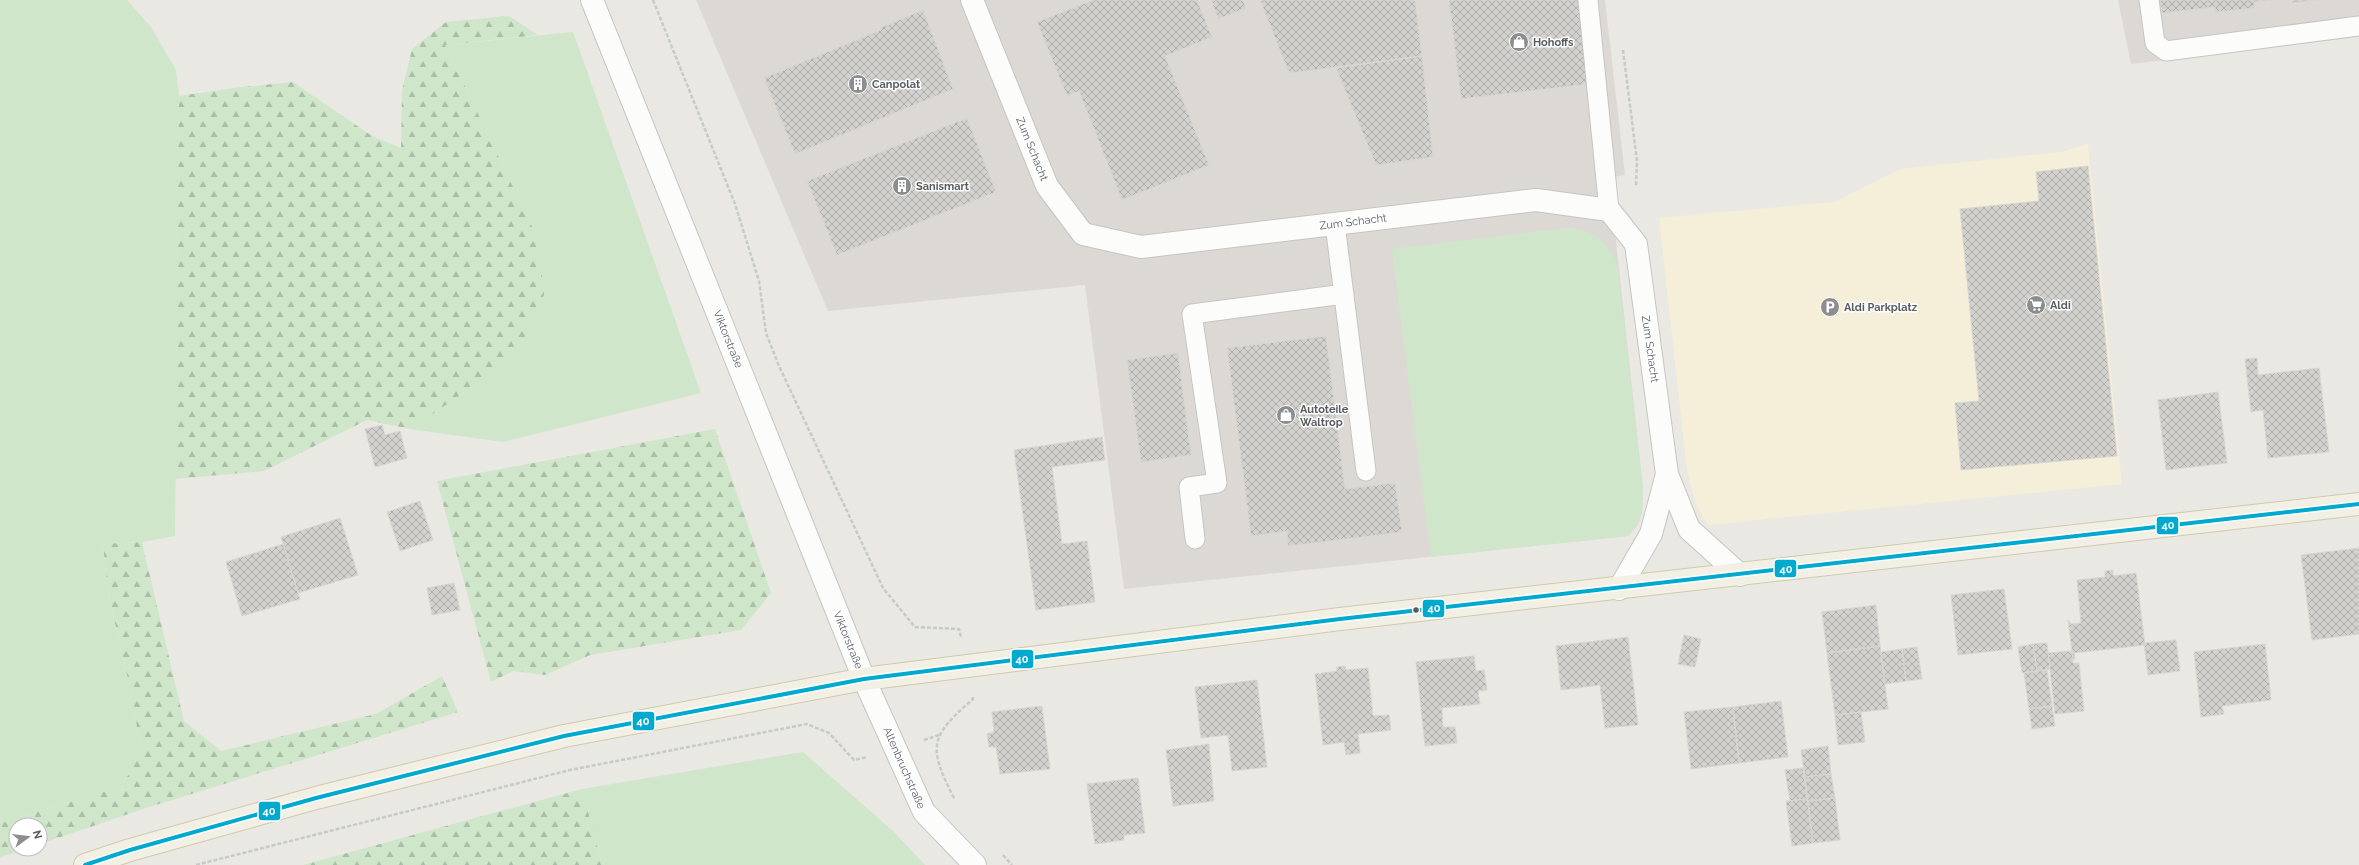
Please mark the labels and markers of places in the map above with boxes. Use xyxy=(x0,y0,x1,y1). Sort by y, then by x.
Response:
shop icon: Hohoffs xyxy=(1508,31,1530,53)
place label: Hohoffs xyxy=(1533,36,1574,49)
building icon: Canpolat xyxy=(847,73,869,95)
place label: Canpolat xyxy=(872,78,921,91)
building icon: Sanismart xyxy=(891,175,913,197)
place label: Sanismart xyxy=(916,180,970,193)
supermarket icon: Aldi xyxy=(2025,294,2047,316)
parking icon: Aldi Parkplatz xyxy=(1819,296,1841,318)
place label: Aldi xyxy=(2050,299,2071,312)
place label: Aldi Parkplatz xyxy=(1844,301,1918,314)
place label: Autoteile Waltrop xyxy=(1300,403,1349,429)
shop icon: Autoteile Waltrop xyxy=(1275,404,1297,426)
unlabelled marker xyxy=(1411,605,1421,615)

